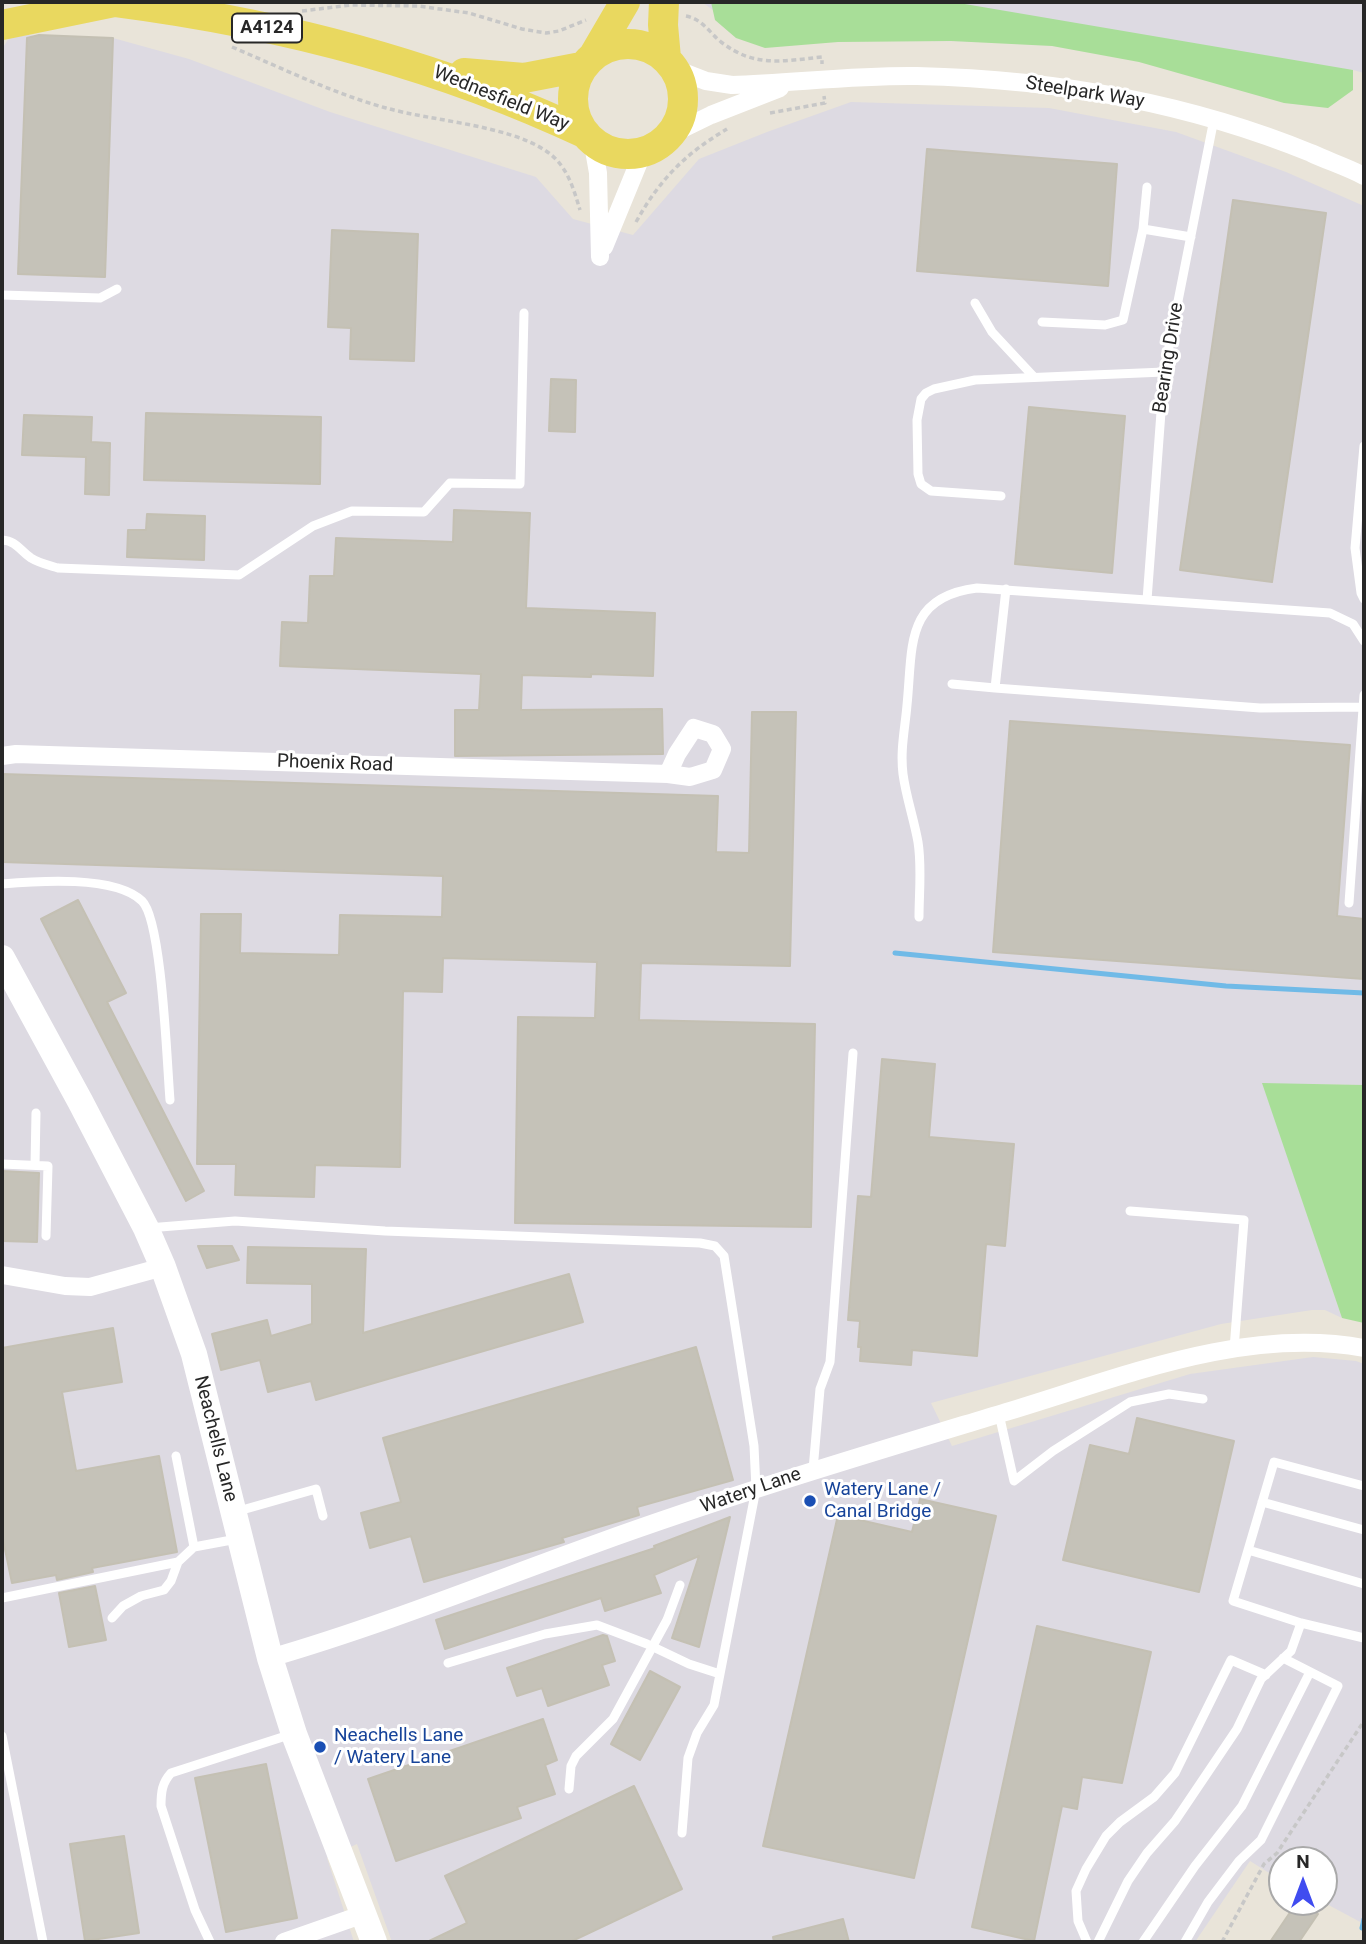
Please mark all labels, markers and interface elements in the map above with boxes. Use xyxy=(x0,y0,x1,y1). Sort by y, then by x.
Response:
road number: A4124 xyxy=(232,13,302,42)
street label: Wednesfield Way xyxy=(430,61,572,137)
street label: Steelpark Way xyxy=(1024,72,1146,114)
street label: Bearing Drive xyxy=(1149,301,1189,415)
street label: Phoenix Road xyxy=(277,751,393,777)
street label: Neachells Lane xyxy=(188,1373,242,1505)
street label: Watery Lane xyxy=(698,1463,804,1519)
place label: Watery Lane / Canal Bridge xyxy=(824,1479,941,1523)
marker: Watery Lane / Canal Bridge xyxy=(802,1493,818,1509)
place label: Neachells Lane / Watery Lane xyxy=(334,1725,463,1769)
marker: Neachells Lane / Watery Lane xyxy=(312,1739,328,1755)
north arrow xyxy=(1268,1846,1338,1916)
text: N xyxy=(1296,1850,1310,1873)

